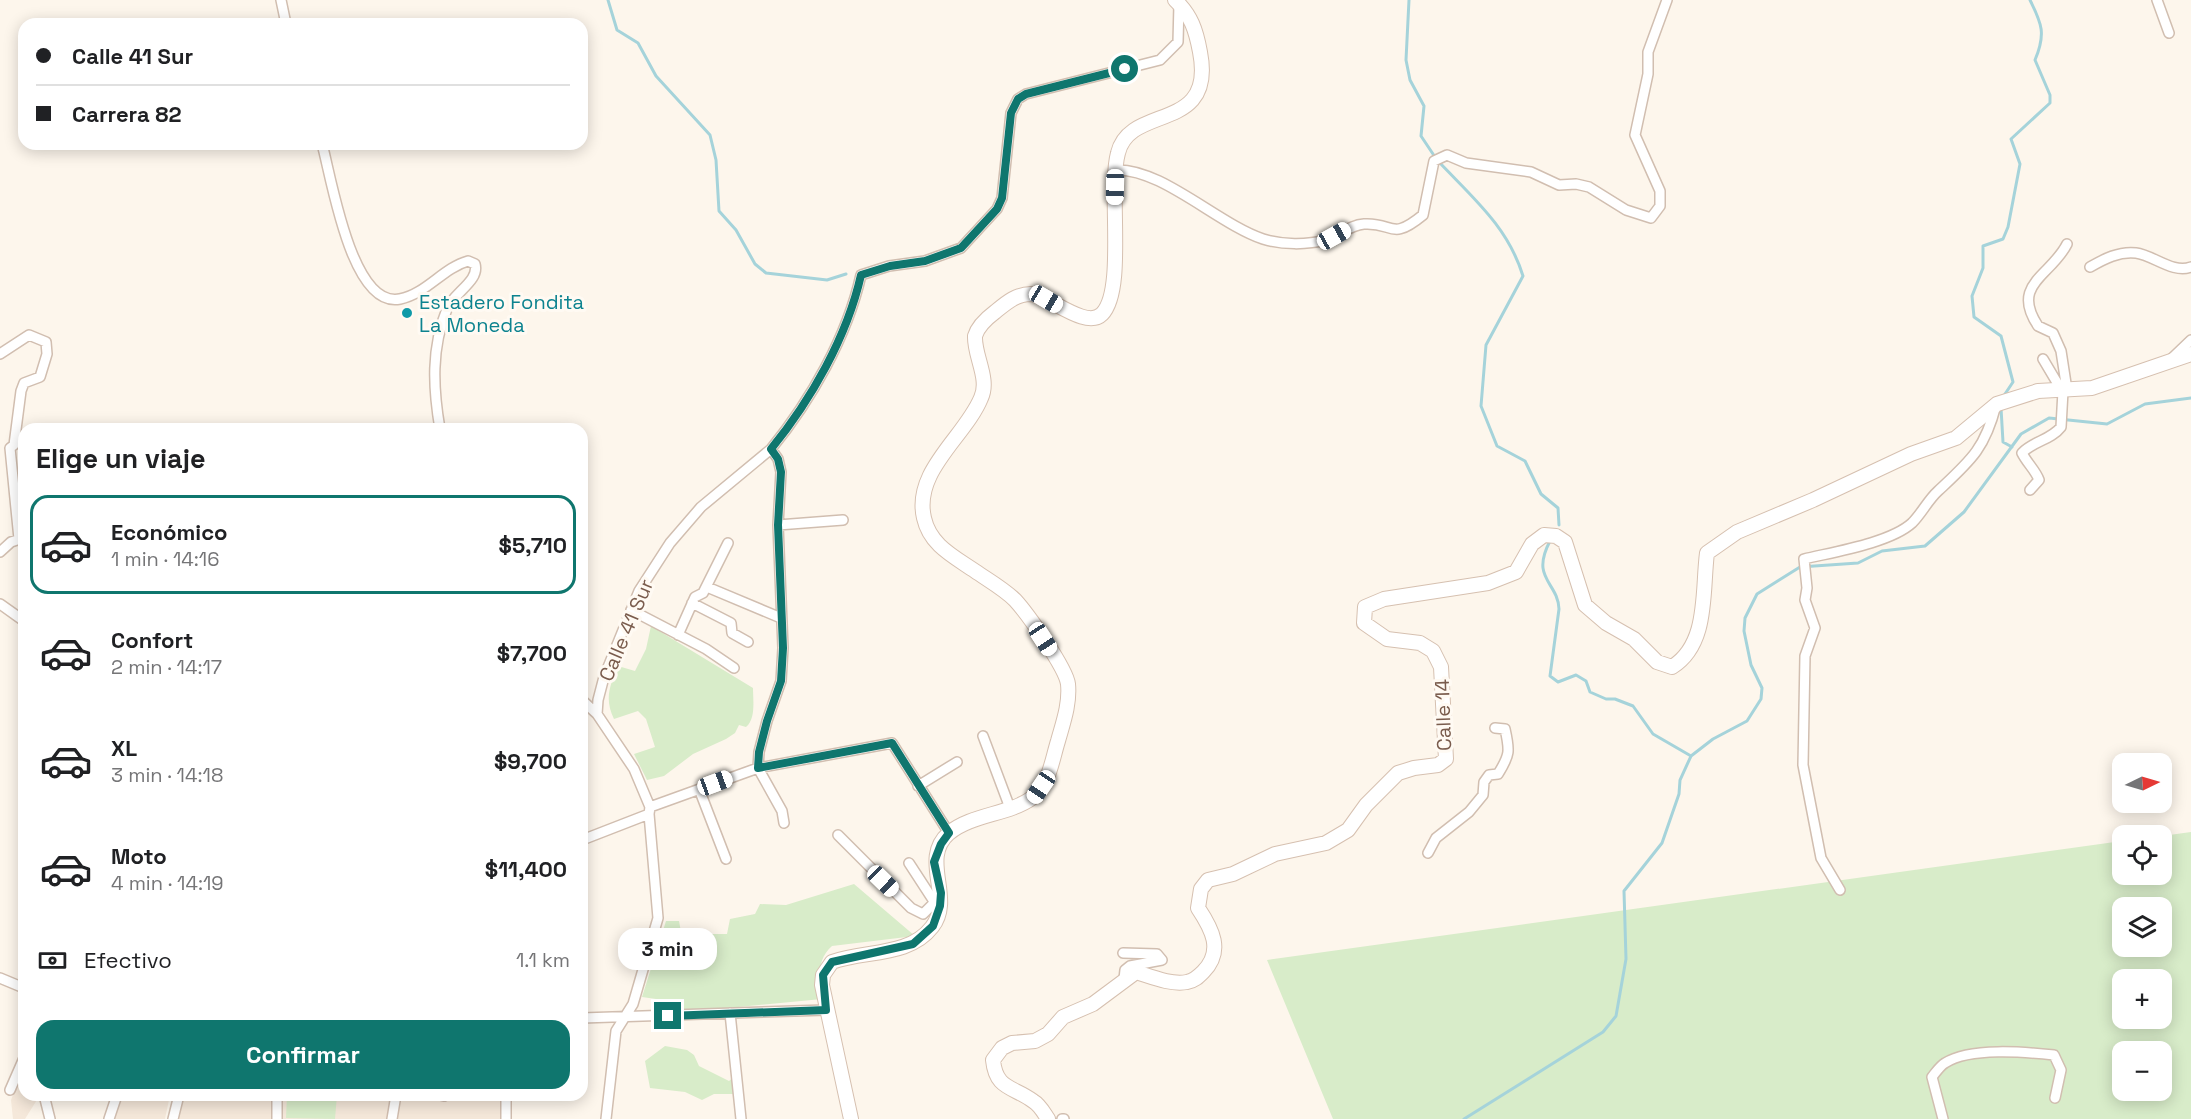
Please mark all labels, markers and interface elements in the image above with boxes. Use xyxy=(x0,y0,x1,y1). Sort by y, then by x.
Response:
text: Calle 41 Sur xyxy=(72,42,193,70)
route start xyxy=(1111,55,1138,82)
text: Carrera 82 xyxy=(72,100,182,128)
car xyxy=(1106,169,1124,205)
car xyxy=(1314,219,1354,253)
car xyxy=(1026,282,1066,316)
place label: Estadero Fondita La Moneda xyxy=(419,289,584,338)
marker: Estadero Fondita La Moneda xyxy=(400,306,414,320)
text: Elige un viaje xyxy=(36,441,206,476)
icon: car xyxy=(39,518,93,572)
text: Económico xyxy=(111,518,228,546)
text: $5,710 xyxy=(499,531,567,559)
text: 1 min · 14:16 xyxy=(111,546,219,572)
street label: Calle 41 Sur xyxy=(593,575,659,685)
car xyxy=(1026,619,1060,659)
icon: car xyxy=(39,626,93,680)
text: Confort xyxy=(111,626,193,654)
text: $7,700 xyxy=(497,639,567,667)
text: 2 min · 14:17 xyxy=(111,654,222,680)
street label: Calle 14 xyxy=(1429,679,1457,751)
icon: car xyxy=(39,734,93,788)
text: XL xyxy=(111,734,137,762)
text: $9,700 xyxy=(494,747,567,775)
north arrow xyxy=(2112,753,2172,813)
map controls xyxy=(2112,753,2172,1101)
text: 3 min · 14:18 xyxy=(111,762,223,788)
car xyxy=(1023,767,1059,807)
car xyxy=(695,768,735,798)
button: locate xyxy=(2112,825,2172,885)
icon: car xyxy=(39,842,93,896)
text: Moto xyxy=(111,842,167,870)
text: $11,400 xyxy=(485,855,567,883)
car xyxy=(864,862,902,900)
text: 4 min · 14:19 xyxy=(111,870,224,896)
button: layers xyxy=(2112,897,2172,957)
callout: 3 min xyxy=(618,929,718,971)
text: 3 min xyxy=(642,936,693,962)
icon: cash xyxy=(36,944,69,977)
text: Efectivo xyxy=(84,946,172,974)
text: 1.1 km xyxy=(516,947,570,973)
button: + xyxy=(2112,969,2172,1029)
route end xyxy=(654,1002,681,1029)
button: Confirmar xyxy=(36,1020,570,1089)
button: − xyxy=(2112,1041,2172,1101)

